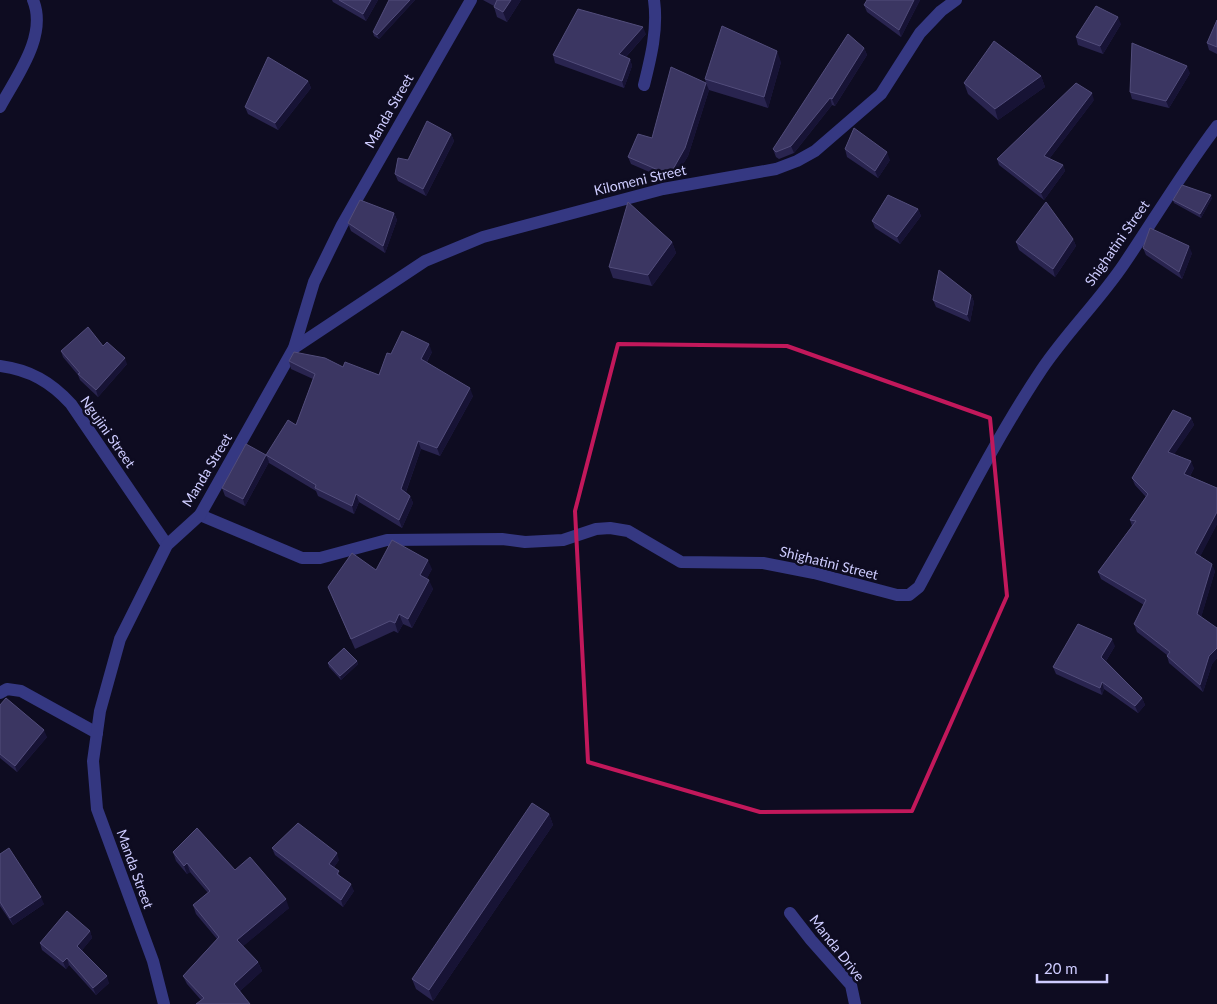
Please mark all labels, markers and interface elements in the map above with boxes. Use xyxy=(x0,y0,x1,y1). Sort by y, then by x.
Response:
street label: Manda Street xyxy=(361,71,417,151)
street label: Kilomeni Street xyxy=(592,161,688,198)
street label: Shighatini Street xyxy=(1081,197,1152,289)
street label: Ngujini Street xyxy=(77,392,139,471)
street label: Manda Street xyxy=(178,430,235,510)
street label: Shighatini Street xyxy=(778,542,880,583)
street label: Manda Street xyxy=(113,827,158,911)
street label: Manda Drive xyxy=(806,911,869,984)
scale bar xyxy=(1037,952,1107,984)
text: 20 m xyxy=(1044,959,1078,977)

